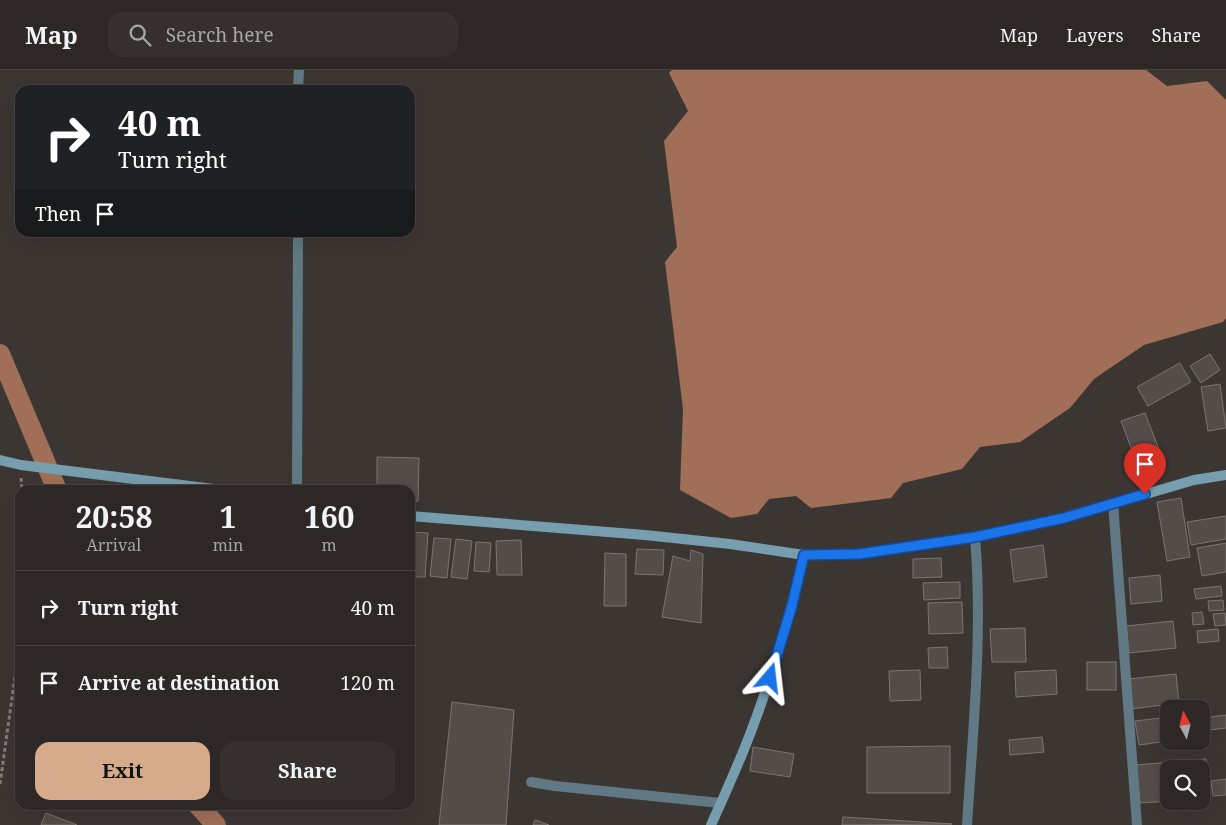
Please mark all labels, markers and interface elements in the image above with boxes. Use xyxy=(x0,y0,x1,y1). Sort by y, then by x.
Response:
search box xyxy=(108,12,458,57)
text: Map xyxy=(25,18,78,51)
icon: search xyxy=(126,21,154,49)
text: Search here xyxy=(166,22,274,48)
text: Map xyxy=(1000,23,1038,47)
text: Layers xyxy=(1066,23,1124,47)
text: Share xyxy=(1152,23,1201,47)
text: 40 m xyxy=(118,99,201,146)
icon: right xyxy=(35,105,100,170)
text: Turn right xyxy=(118,144,227,174)
icon: arrive xyxy=(91,200,119,228)
text: Then xyxy=(35,201,81,227)
pin xyxy=(1124,443,1166,494)
icon: arrive xyxy=(1131,450,1159,478)
text: 20:58 xyxy=(75,496,152,537)
text: 1 xyxy=(220,496,236,537)
text: 160 xyxy=(304,496,355,537)
text: Arrival xyxy=(87,534,141,556)
text: min xyxy=(213,534,243,556)
text: m xyxy=(322,534,337,556)
icon: right xyxy=(35,594,63,622)
text: Turn right xyxy=(78,595,178,621)
text: 40 m xyxy=(351,595,395,621)
position arrow xyxy=(743,651,795,703)
icon: arrive xyxy=(35,669,63,697)
text: Arrive at destination xyxy=(78,670,280,696)
text: 120 m xyxy=(340,670,395,696)
north arrow xyxy=(1160,700,1210,750)
map controls xyxy=(1160,700,1210,810)
button: Exit xyxy=(35,742,210,800)
button: Share xyxy=(220,742,395,800)
button: search xyxy=(1160,760,1210,810)

